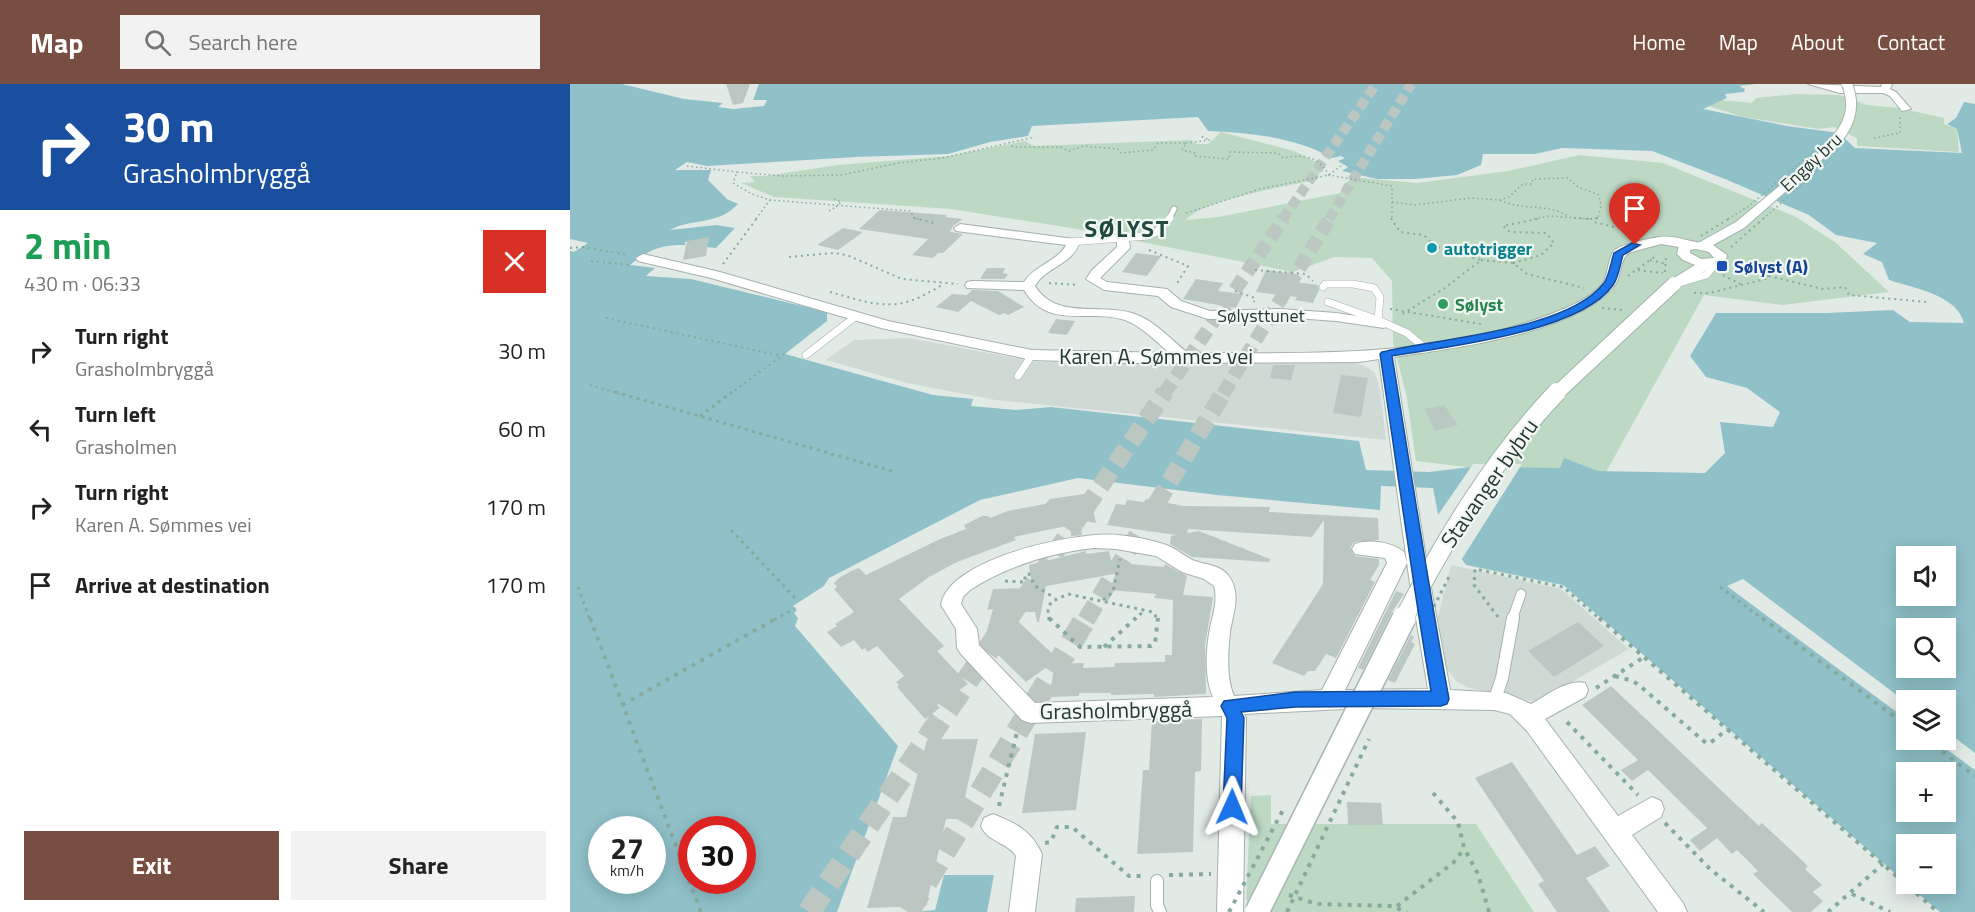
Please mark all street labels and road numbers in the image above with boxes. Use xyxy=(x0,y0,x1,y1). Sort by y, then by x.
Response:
street label: Engøy bru xyxy=(1774,126,1848,198)
street label: Sølysttunet xyxy=(1217,302,1305,329)
street label: Karen A. Sømmes vei xyxy=(1059,339,1253,373)
street label: Stavanger bybru xyxy=(1432,411,1546,555)
street label: Grasholmbryggå xyxy=(1039,692,1193,728)

